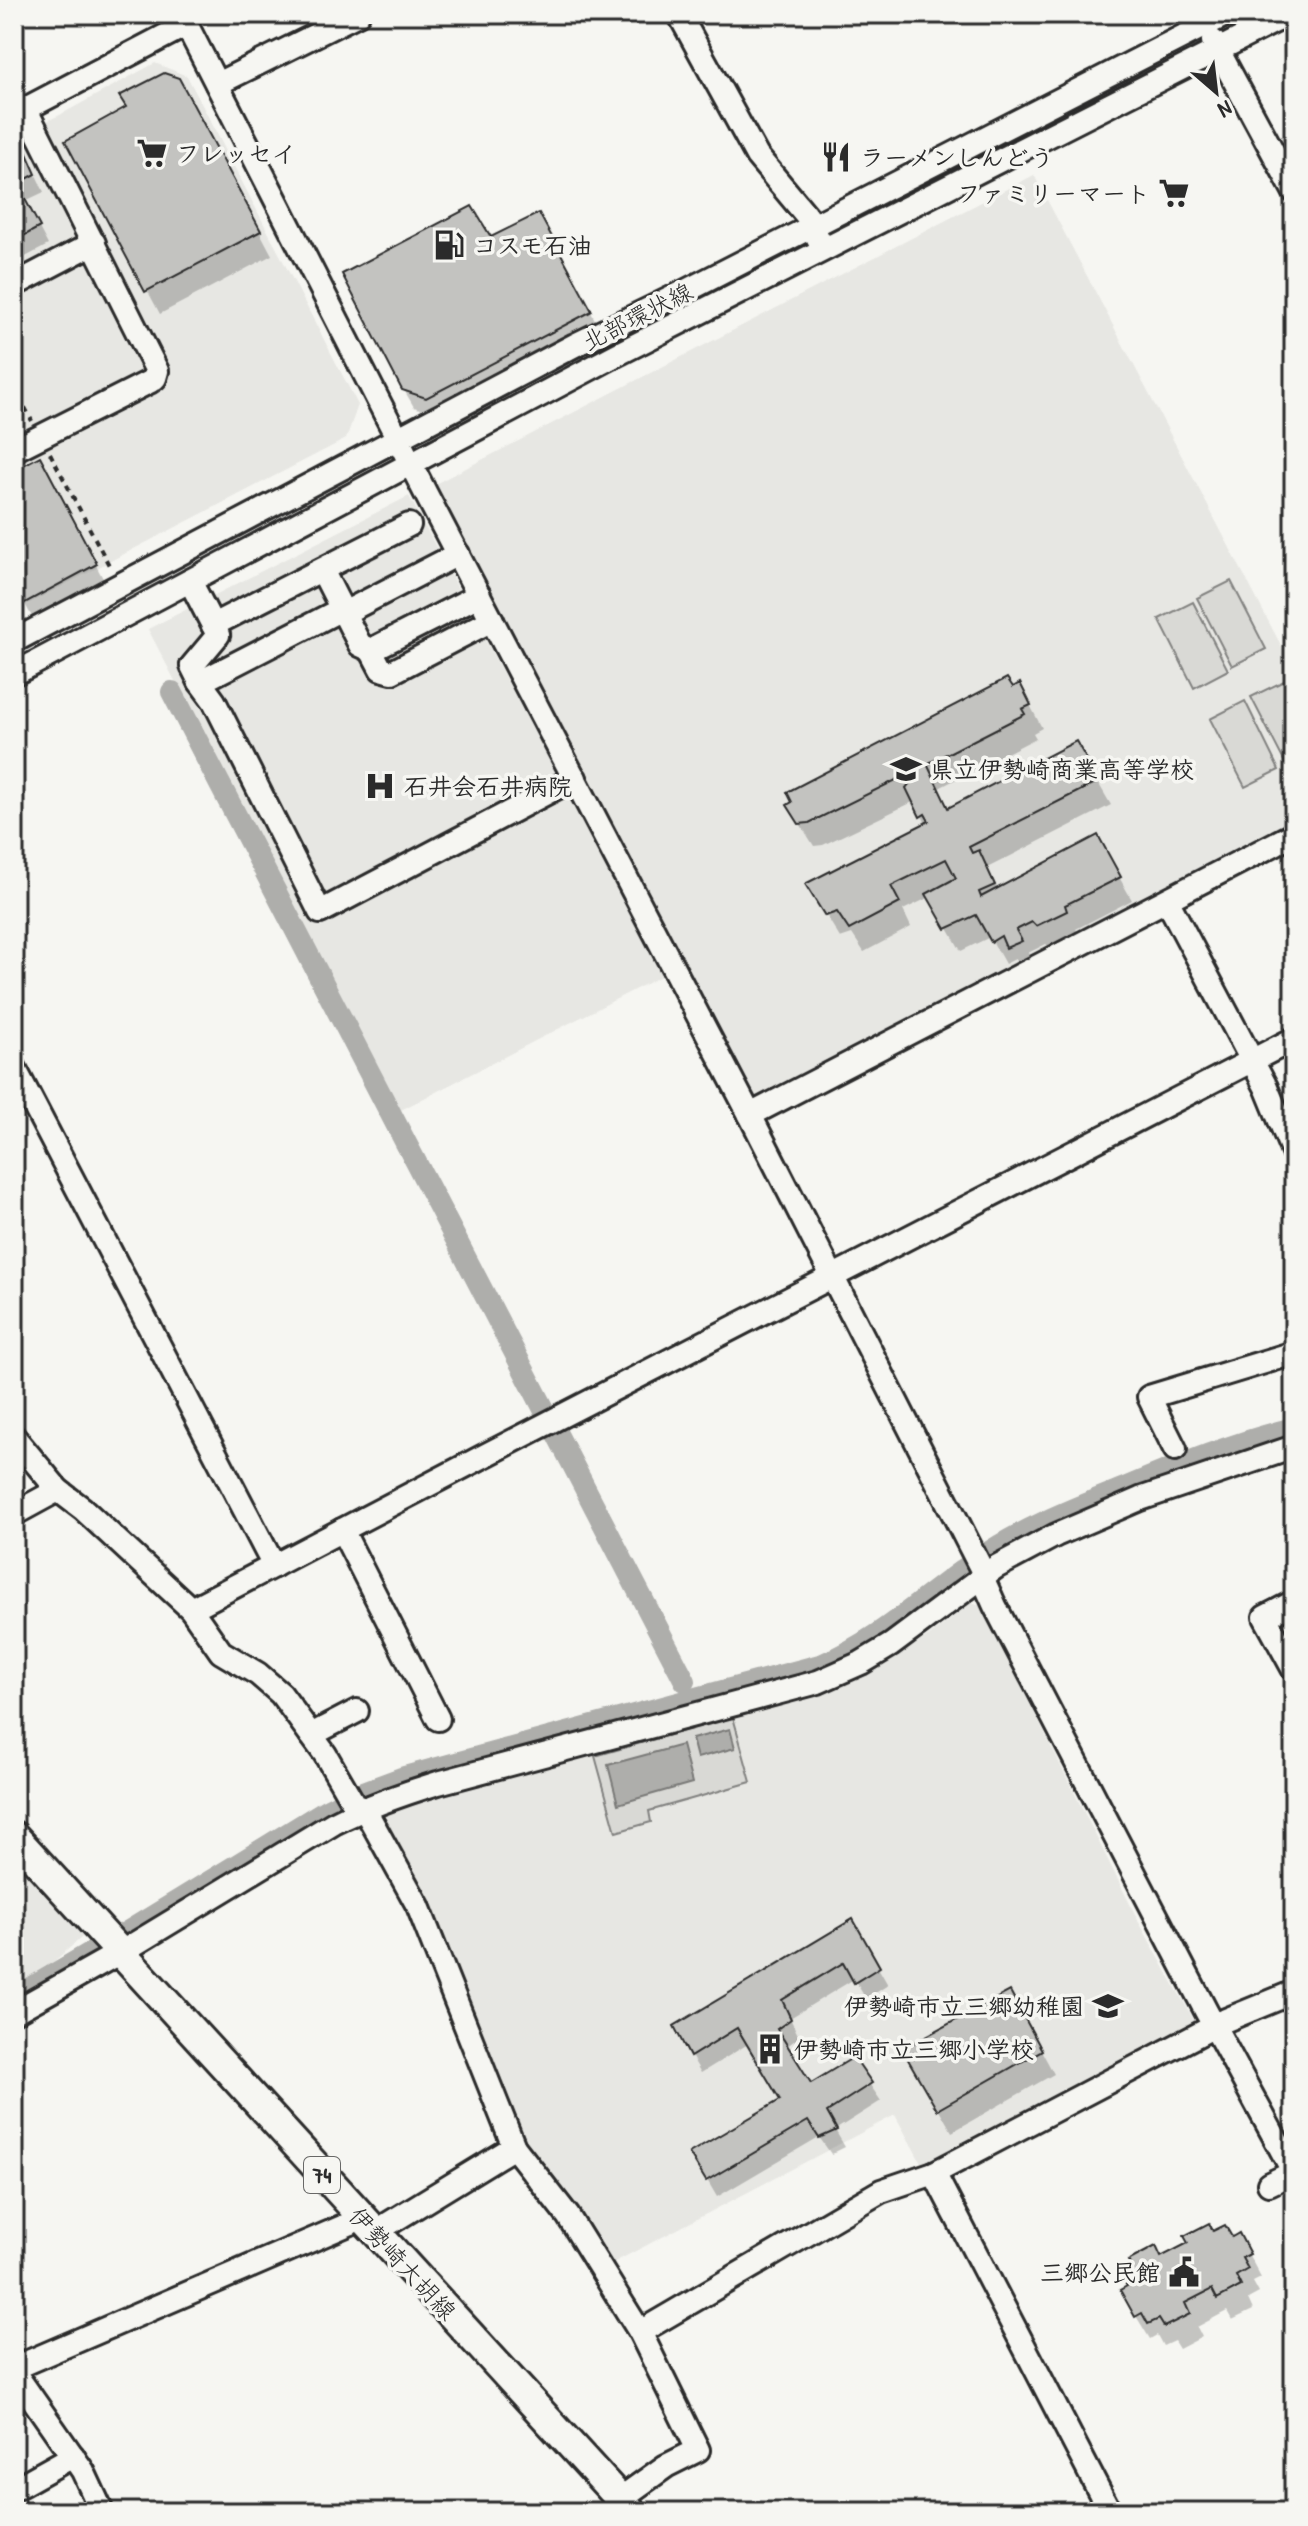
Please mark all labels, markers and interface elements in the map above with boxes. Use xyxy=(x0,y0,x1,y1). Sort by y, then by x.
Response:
north arrow xyxy=(1176,52,1256,132)
text: N xyxy=(1213,94,1238,126)
supermarket icon: フレッセイ xyxy=(135,136,169,170)
place label: フレッセイ xyxy=(176,137,296,169)
restaurant icon: ラーメンしんどう xyxy=(819,140,853,174)
place label: ラーメンしんどう xyxy=(860,141,1054,173)
supermarket icon: ファミリーマート xyxy=(1157,176,1191,210)
place label: ファミリーマート xyxy=(957,177,1150,209)
fuel station icon: コスモ石油 xyxy=(432,228,466,262)
place label: コスモ石油 xyxy=(473,229,592,261)
street label: 北部環状線 xyxy=(576,275,698,357)
school or university icon: 県立伊勢崎商業高等学校 xyxy=(889,752,923,786)
place label: 県立伊勢崎商業高等学校 xyxy=(930,753,1194,785)
hospital icon: 石井会石井病院 xyxy=(363,769,397,803)
place label: 石井会石井病院 xyxy=(404,770,572,802)
school or university icon: 伊勢崎市立三郷幼稚園 xyxy=(1091,1989,1125,2023)
place label: 伊勢崎市立三郷幼稚園 xyxy=(844,1990,1084,2022)
building icon: 伊勢崎市立三郷小学校 xyxy=(753,2032,787,2066)
place label: 伊勢崎市立三郷小学校 xyxy=(794,2033,1034,2065)
road number: 74 xyxy=(304,2157,340,2193)
street label: 伊勢崎大胡線 xyxy=(342,2199,464,2327)
public building icon: 三郷公民館 xyxy=(1167,2255,1201,2289)
place label: 三郷公民館 xyxy=(1040,2256,1160,2288)

